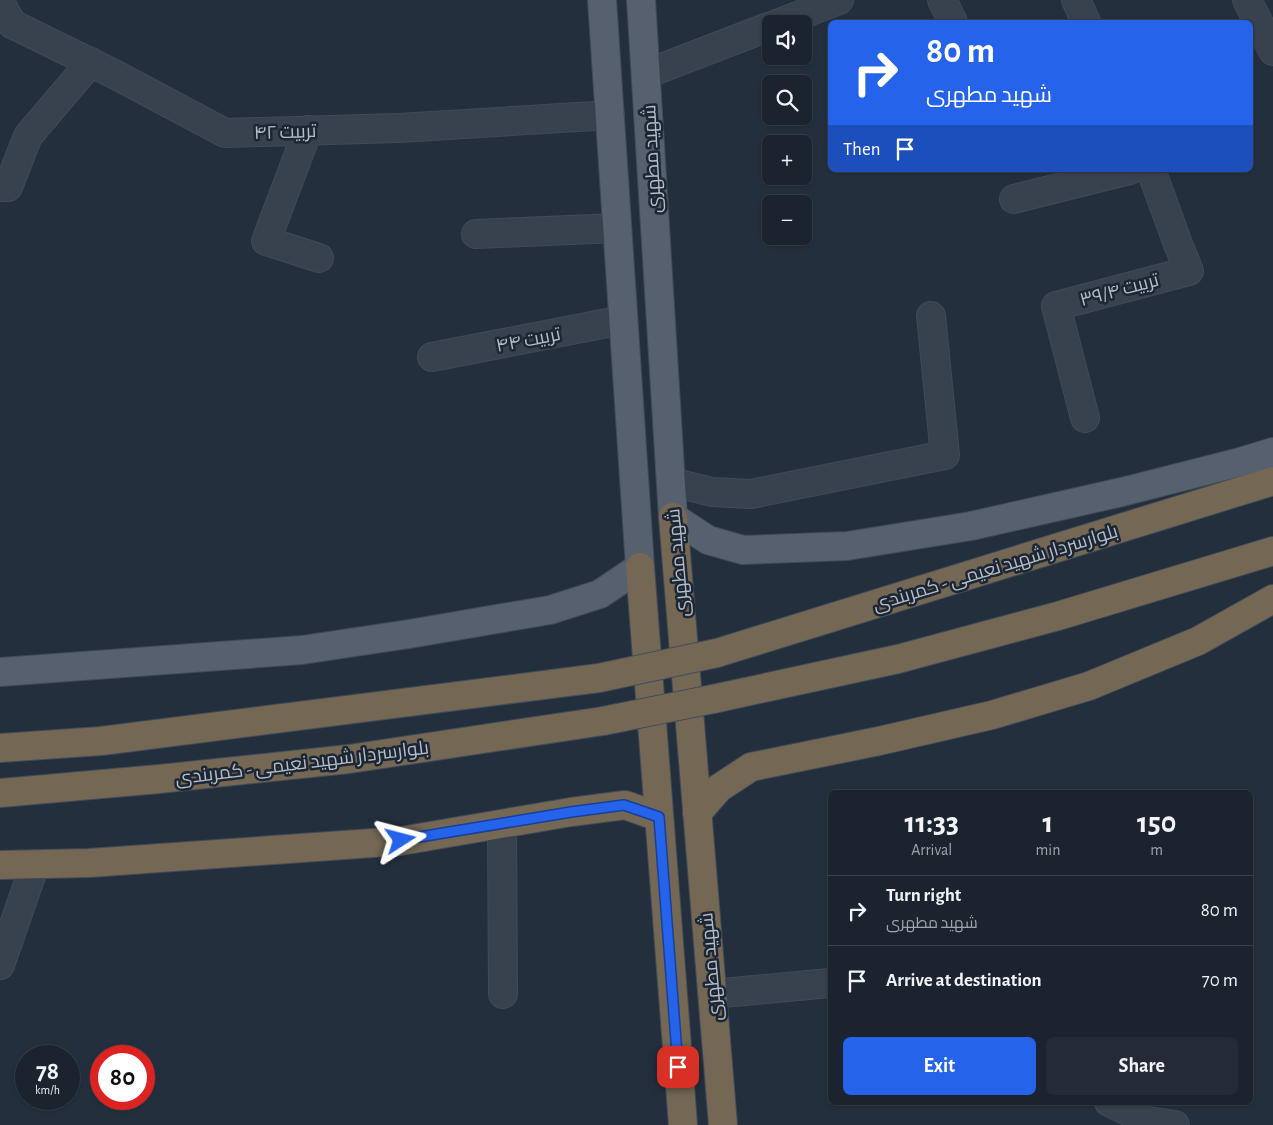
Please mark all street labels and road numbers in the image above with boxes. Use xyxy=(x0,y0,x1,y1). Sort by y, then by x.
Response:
street label: شهید مطهری xyxy=(639,104,666,214)
street label: تربیت ۴۲ xyxy=(253,122,317,144)
street label: تربيت ۳۹/۴ xyxy=(1078,271,1161,311)
street label: تربیت ۴۴ xyxy=(494,325,562,357)
street label: شهید مطهری xyxy=(663,508,694,618)
street label: بلوارسردار شهید نعیمی - کمربندی xyxy=(870,521,1121,616)
street label: بلوارسردار شهید نعیمی - کمربندی xyxy=(174,738,430,789)
street label: شهید مطهری xyxy=(696,912,727,1022)

